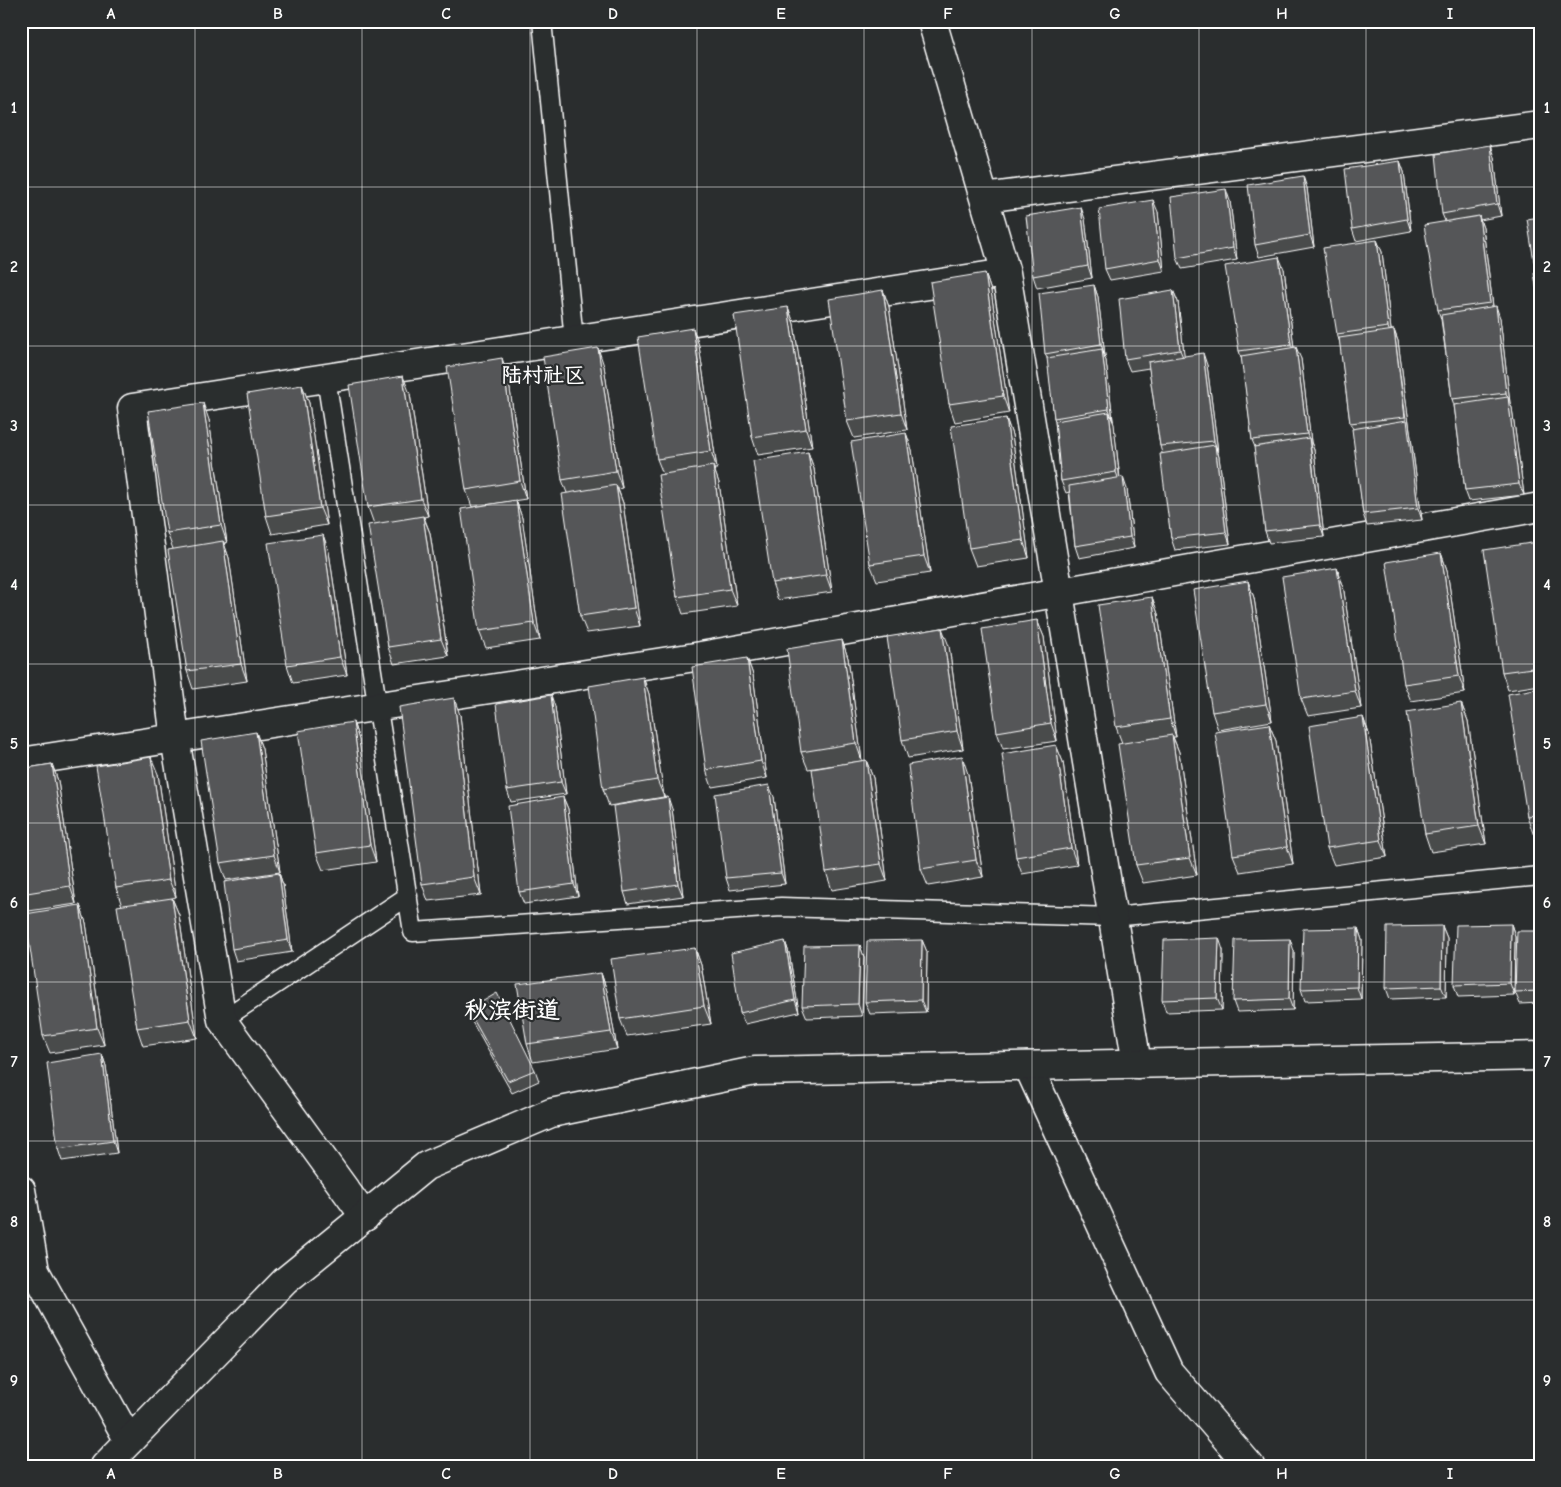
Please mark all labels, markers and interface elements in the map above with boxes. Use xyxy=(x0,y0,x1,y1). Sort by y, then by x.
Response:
text: A xyxy=(107,5,116,23)
text: B xyxy=(273,5,283,23)
text: C xyxy=(441,5,451,23)
text: D xyxy=(608,5,618,23)
text: E xyxy=(776,5,786,23)
text: F xyxy=(943,5,953,23)
text: G xyxy=(1109,5,1121,23)
text: H xyxy=(1276,5,1288,23)
text: I xyxy=(1447,5,1453,23)
text: 1 xyxy=(11,99,17,117)
text: 1 xyxy=(1544,99,1550,117)
text: 2 xyxy=(10,258,18,276)
text: 2 xyxy=(1543,258,1551,276)
district label: 陆村社区 xyxy=(501,363,585,387)
text: 3 xyxy=(10,417,18,435)
text: 3 xyxy=(1543,417,1551,435)
text: 4 xyxy=(10,576,18,594)
text: 4 xyxy=(1543,576,1551,594)
text: 5 xyxy=(10,735,18,753)
text: 5 xyxy=(1543,735,1551,753)
text: 6 xyxy=(10,894,18,912)
text: 6 xyxy=(1543,894,1551,912)
district label: 秋滨街道 xyxy=(464,996,560,1024)
text: 7 xyxy=(10,1053,18,1071)
text: 7 xyxy=(1543,1053,1551,1071)
text: 8 xyxy=(10,1213,18,1231)
text: 8 xyxy=(1543,1213,1551,1231)
text: 9 xyxy=(10,1372,18,1390)
text: 9 xyxy=(1543,1372,1551,1390)
text: A xyxy=(107,1465,116,1483)
text: B xyxy=(273,1465,283,1483)
text: C xyxy=(441,1465,451,1483)
text: D xyxy=(608,1465,618,1483)
text: E xyxy=(776,1465,786,1483)
text: F xyxy=(943,1465,953,1483)
text: G xyxy=(1109,1465,1121,1483)
text: H xyxy=(1276,1465,1288,1483)
text: I xyxy=(1447,1465,1453,1483)

